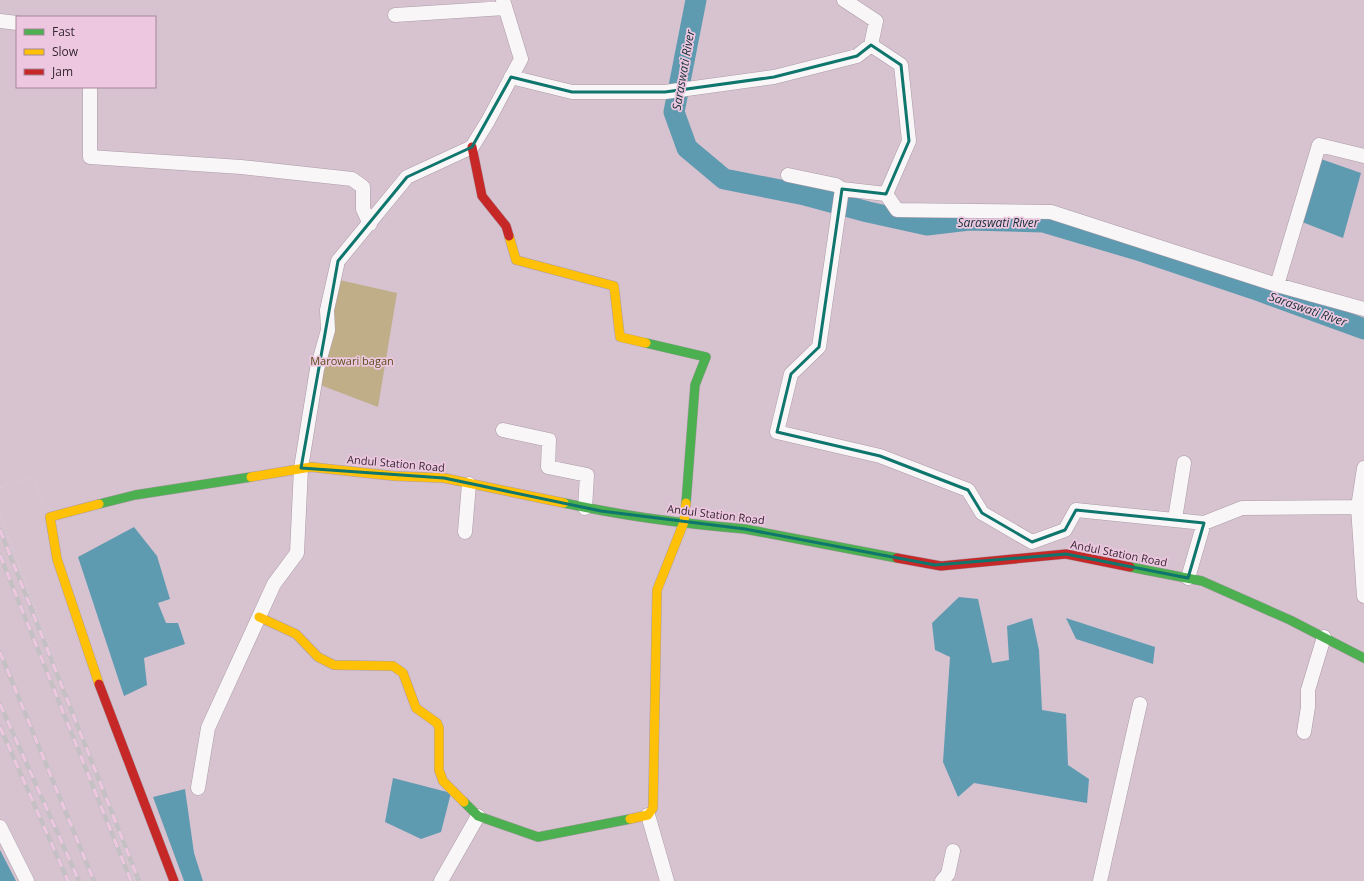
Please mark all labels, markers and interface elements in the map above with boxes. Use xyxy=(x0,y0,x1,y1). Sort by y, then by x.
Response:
legend xyxy=(16,16,156,88)
text: Fast xyxy=(52,23,75,40)
water label: Saraswati River xyxy=(668,27,699,111)
text: Slow xyxy=(52,43,79,60)
text: Jam xyxy=(51,63,73,80)
water label: Saraswati River xyxy=(957,214,1040,231)
water label: Saraswati River xyxy=(1267,288,1350,331)
park label: Marowari bagan xyxy=(310,353,394,368)
street label: Andul Station Road xyxy=(347,451,445,475)
street label: Andul Station Road xyxy=(666,501,766,527)
street label: Andul Station Road xyxy=(1069,536,1169,570)

